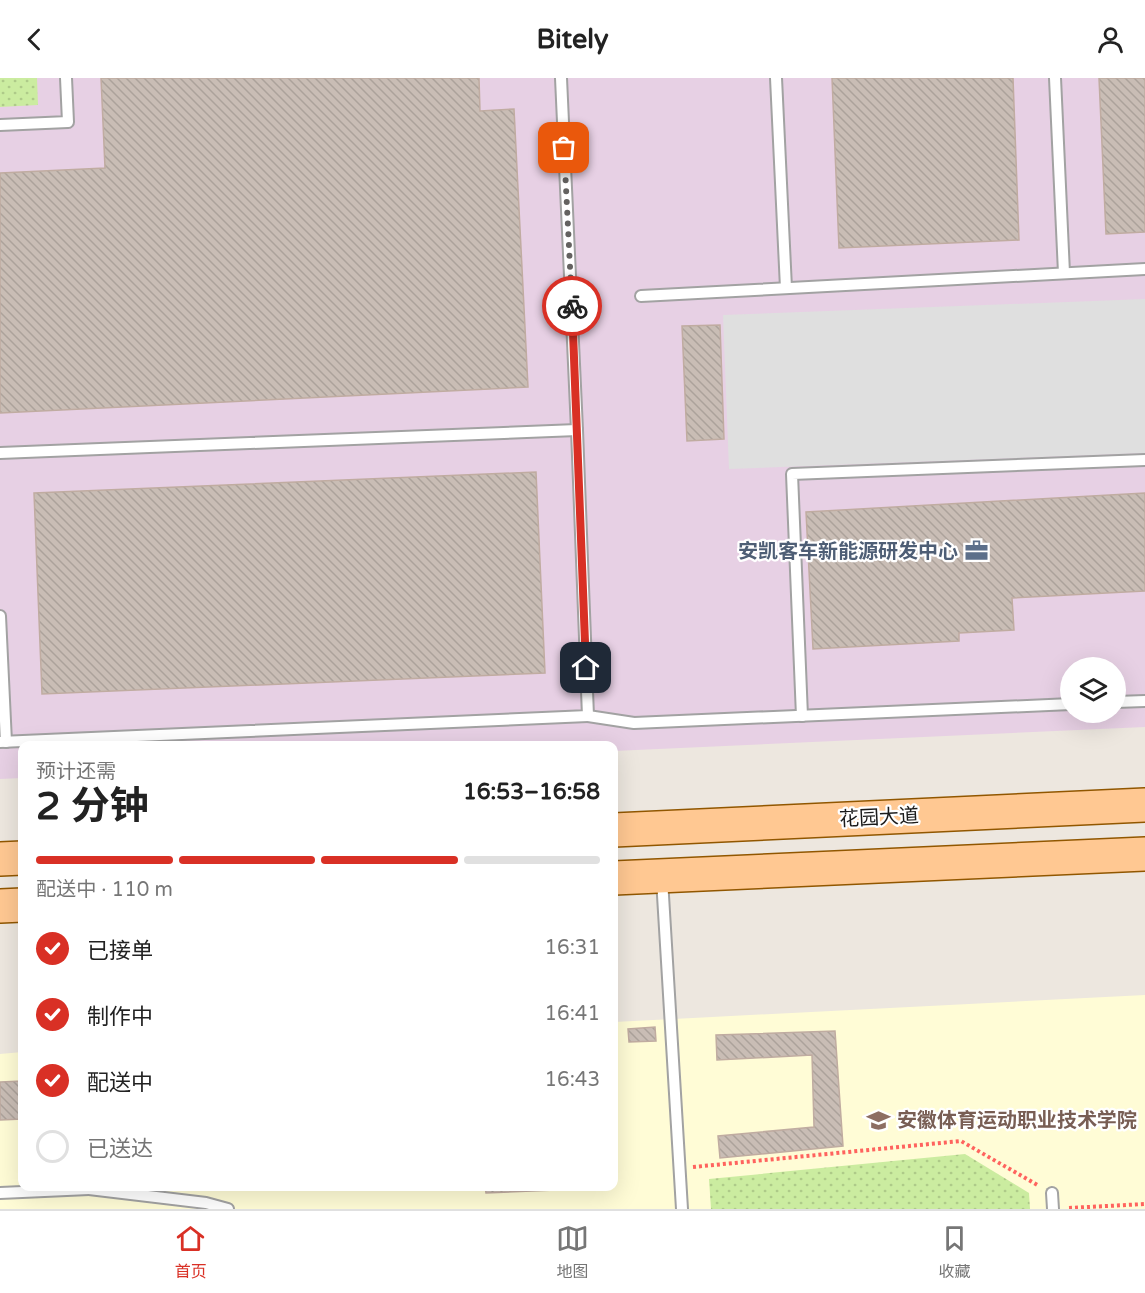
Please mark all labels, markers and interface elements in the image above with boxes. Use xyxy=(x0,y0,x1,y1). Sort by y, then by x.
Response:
icon: back xyxy=(18,23,51,56)
text: Bitely xyxy=(537,23,608,56)
icon: person xyxy=(1094,23,1127,56)
pin xyxy=(538,122,589,173)
icon: bag xyxy=(547,131,580,164)
courier xyxy=(542,276,602,336)
icon: bike xyxy=(556,290,589,323)
office icon: 安凯客车新能源研发中心 xyxy=(963,538,989,564)
place label: 安凯客车新能源研发中心 xyxy=(738,540,958,564)
pin xyxy=(560,642,611,693)
icon: home xyxy=(569,651,602,684)
map controls xyxy=(1060,657,1126,723)
button: layers xyxy=(1060,657,1126,723)
text: 预计还需 xyxy=(36,760,116,784)
text: 16:53–16:58 xyxy=(463,779,600,805)
text: 2 分钟 xyxy=(36,783,149,830)
street label: 花园大道 xyxy=(838,804,920,832)
text: 配送中 · 110 m xyxy=(36,878,173,902)
icon: check xyxy=(36,932,69,965)
text: 16:31 xyxy=(545,936,600,960)
text: 已接单 xyxy=(87,938,153,964)
icon: check xyxy=(36,998,69,1031)
text: 16:41 xyxy=(545,1002,600,1026)
text: 制作中 xyxy=(87,1004,153,1030)
icon: check xyxy=(36,1064,69,1097)
text: 16:43 xyxy=(545,1068,600,1092)
text: 配送中 xyxy=(87,1070,153,1096)
school or university icon: 安徽体育运动职业技术学院 xyxy=(866,1107,892,1133)
place label: 安徽体育运动职业技术学院 xyxy=(897,1109,1137,1133)
text: 已送达 xyxy=(87,1136,153,1162)
tab: 首页 xyxy=(174,1222,207,1282)
tab: 地图 xyxy=(556,1222,589,1282)
tab: 收藏 xyxy=(938,1222,971,1282)

